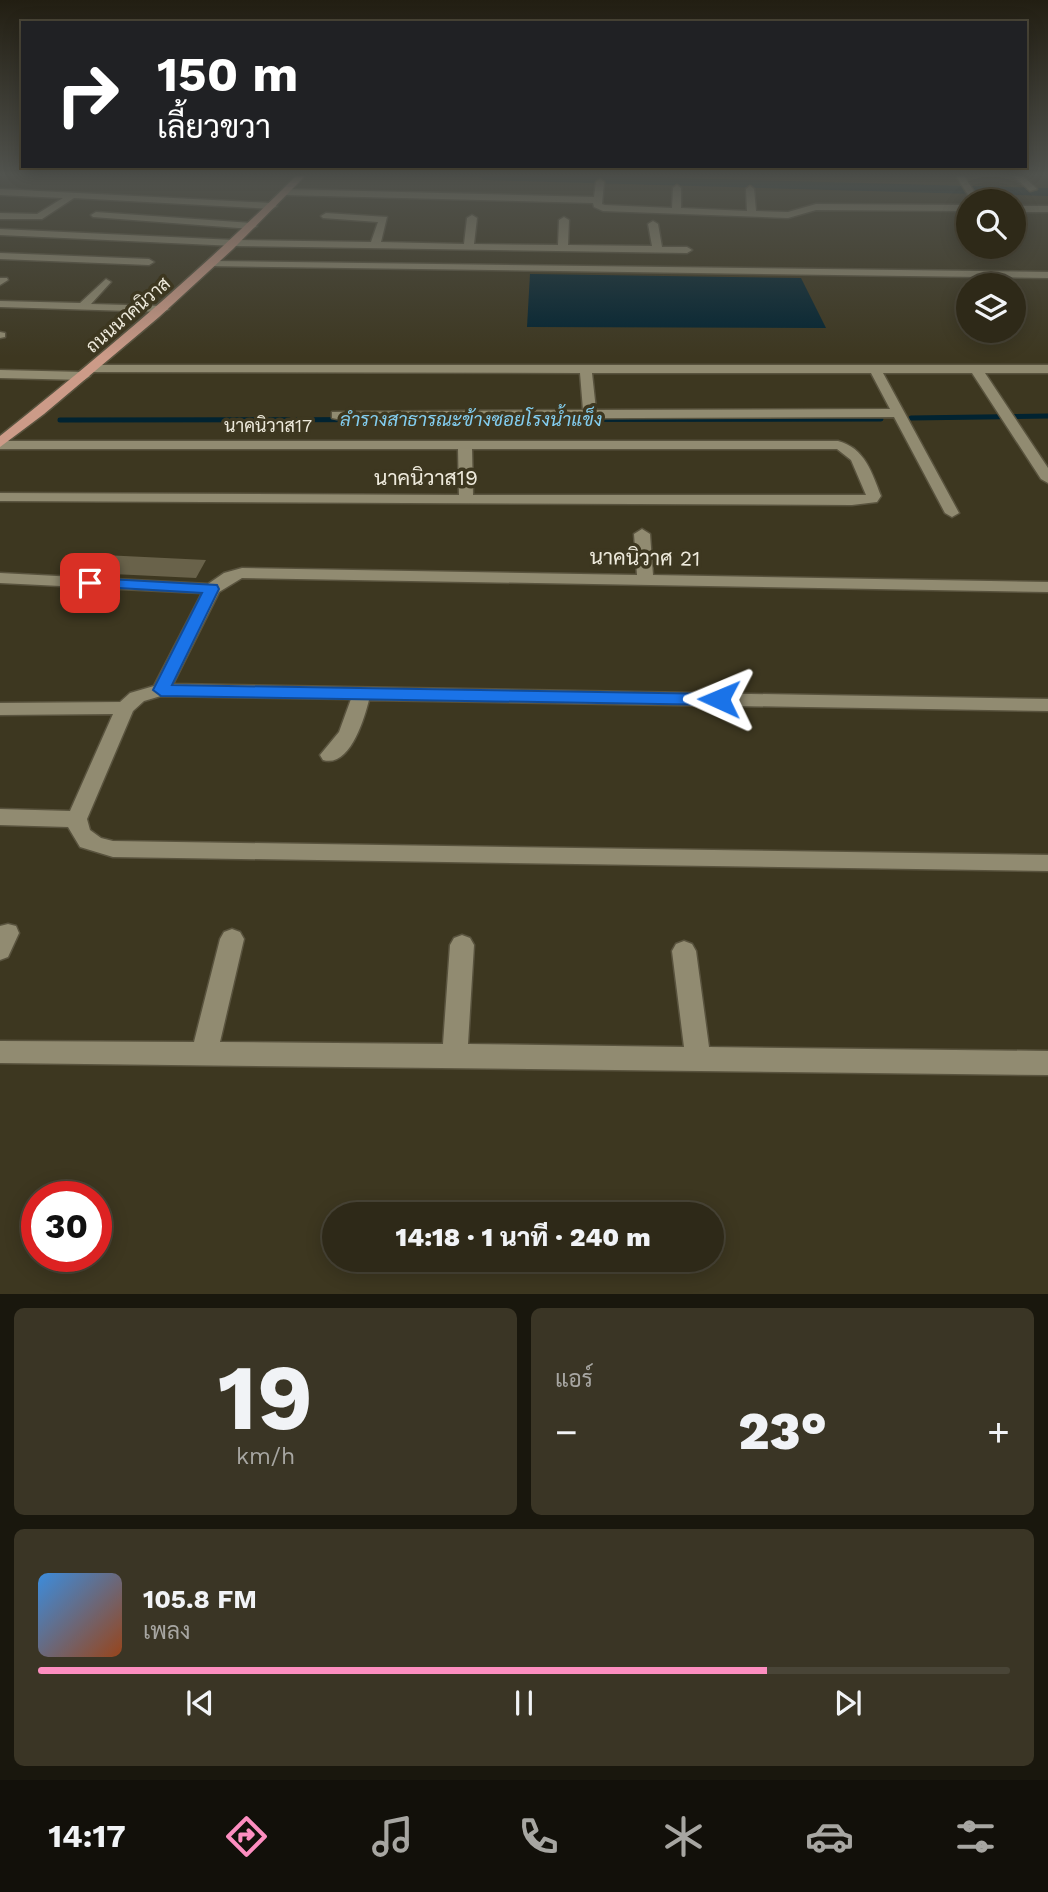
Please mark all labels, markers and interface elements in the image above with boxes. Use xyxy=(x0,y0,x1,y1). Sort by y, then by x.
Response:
text: 150 m xyxy=(157,45,298,103)
icon: right xyxy=(42,49,133,140)
text: เลี้ยวขวา xyxy=(157,108,271,146)
map controls xyxy=(956,189,1026,343)
button: search xyxy=(956,189,1026,259)
street label: ถนนนาคนิวาส xyxy=(81,272,174,357)
button: layers xyxy=(956,273,1026,343)
water label: ลำรางสาธารณะข้างซอยโรงน้ำแข็ง xyxy=(340,404,602,431)
street label: นาคนิวาส17 xyxy=(224,415,312,436)
street label: นาคนิวาส19 xyxy=(374,465,478,490)
street label: นาคนิวาศ 21 xyxy=(589,544,701,571)
pin xyxy=(60,553,120,613)
icon: arrive xyxy=(71,564,109,602)
position arrow xyxy=(682,662,756,736)
speed limit sign: 30 xyxy=(21,1181,112,1272)
text: 14:18 · 1 นาที · 240 m xyxy=(395,1222,651,1252)
text: 19 xyxy=(218,1344,313,1451)
text: แอร์ xyxy=(555,1366,593,1393)
text: 23° xyxy=(738,1401,827,1462)
text: − xyxy=(555,1410,578,1454)
text: + xyxy=(987,1410,1010,1454)
text: km/h xyxy=(236,1443,295,1470)
text: 105.8 FM xyxy=(143,1584,257,1614)
text: เพลง xyxy=(143,1618,190,1645)
icon: previous xyxy=(181,1684,219,1722)
icon: pause xyxy=(505,1684,543,1722)
icon: next xyxy=(829,1684,867,1722)
icon: directions xyxy=(222,1812,271,1861)
icon: music xyxy=(368,1812,417,1861)
icon: phone xyxy=(514,1812,563,1861)
icon: climate xyxy=(659,1812,708,1861)
icon: car xyxy=(805,1812,854,1861)
icon: filters xyxy=(951,1812,1000,1861)
text: 14:17 xyxy=(48,1817,126,1855)

